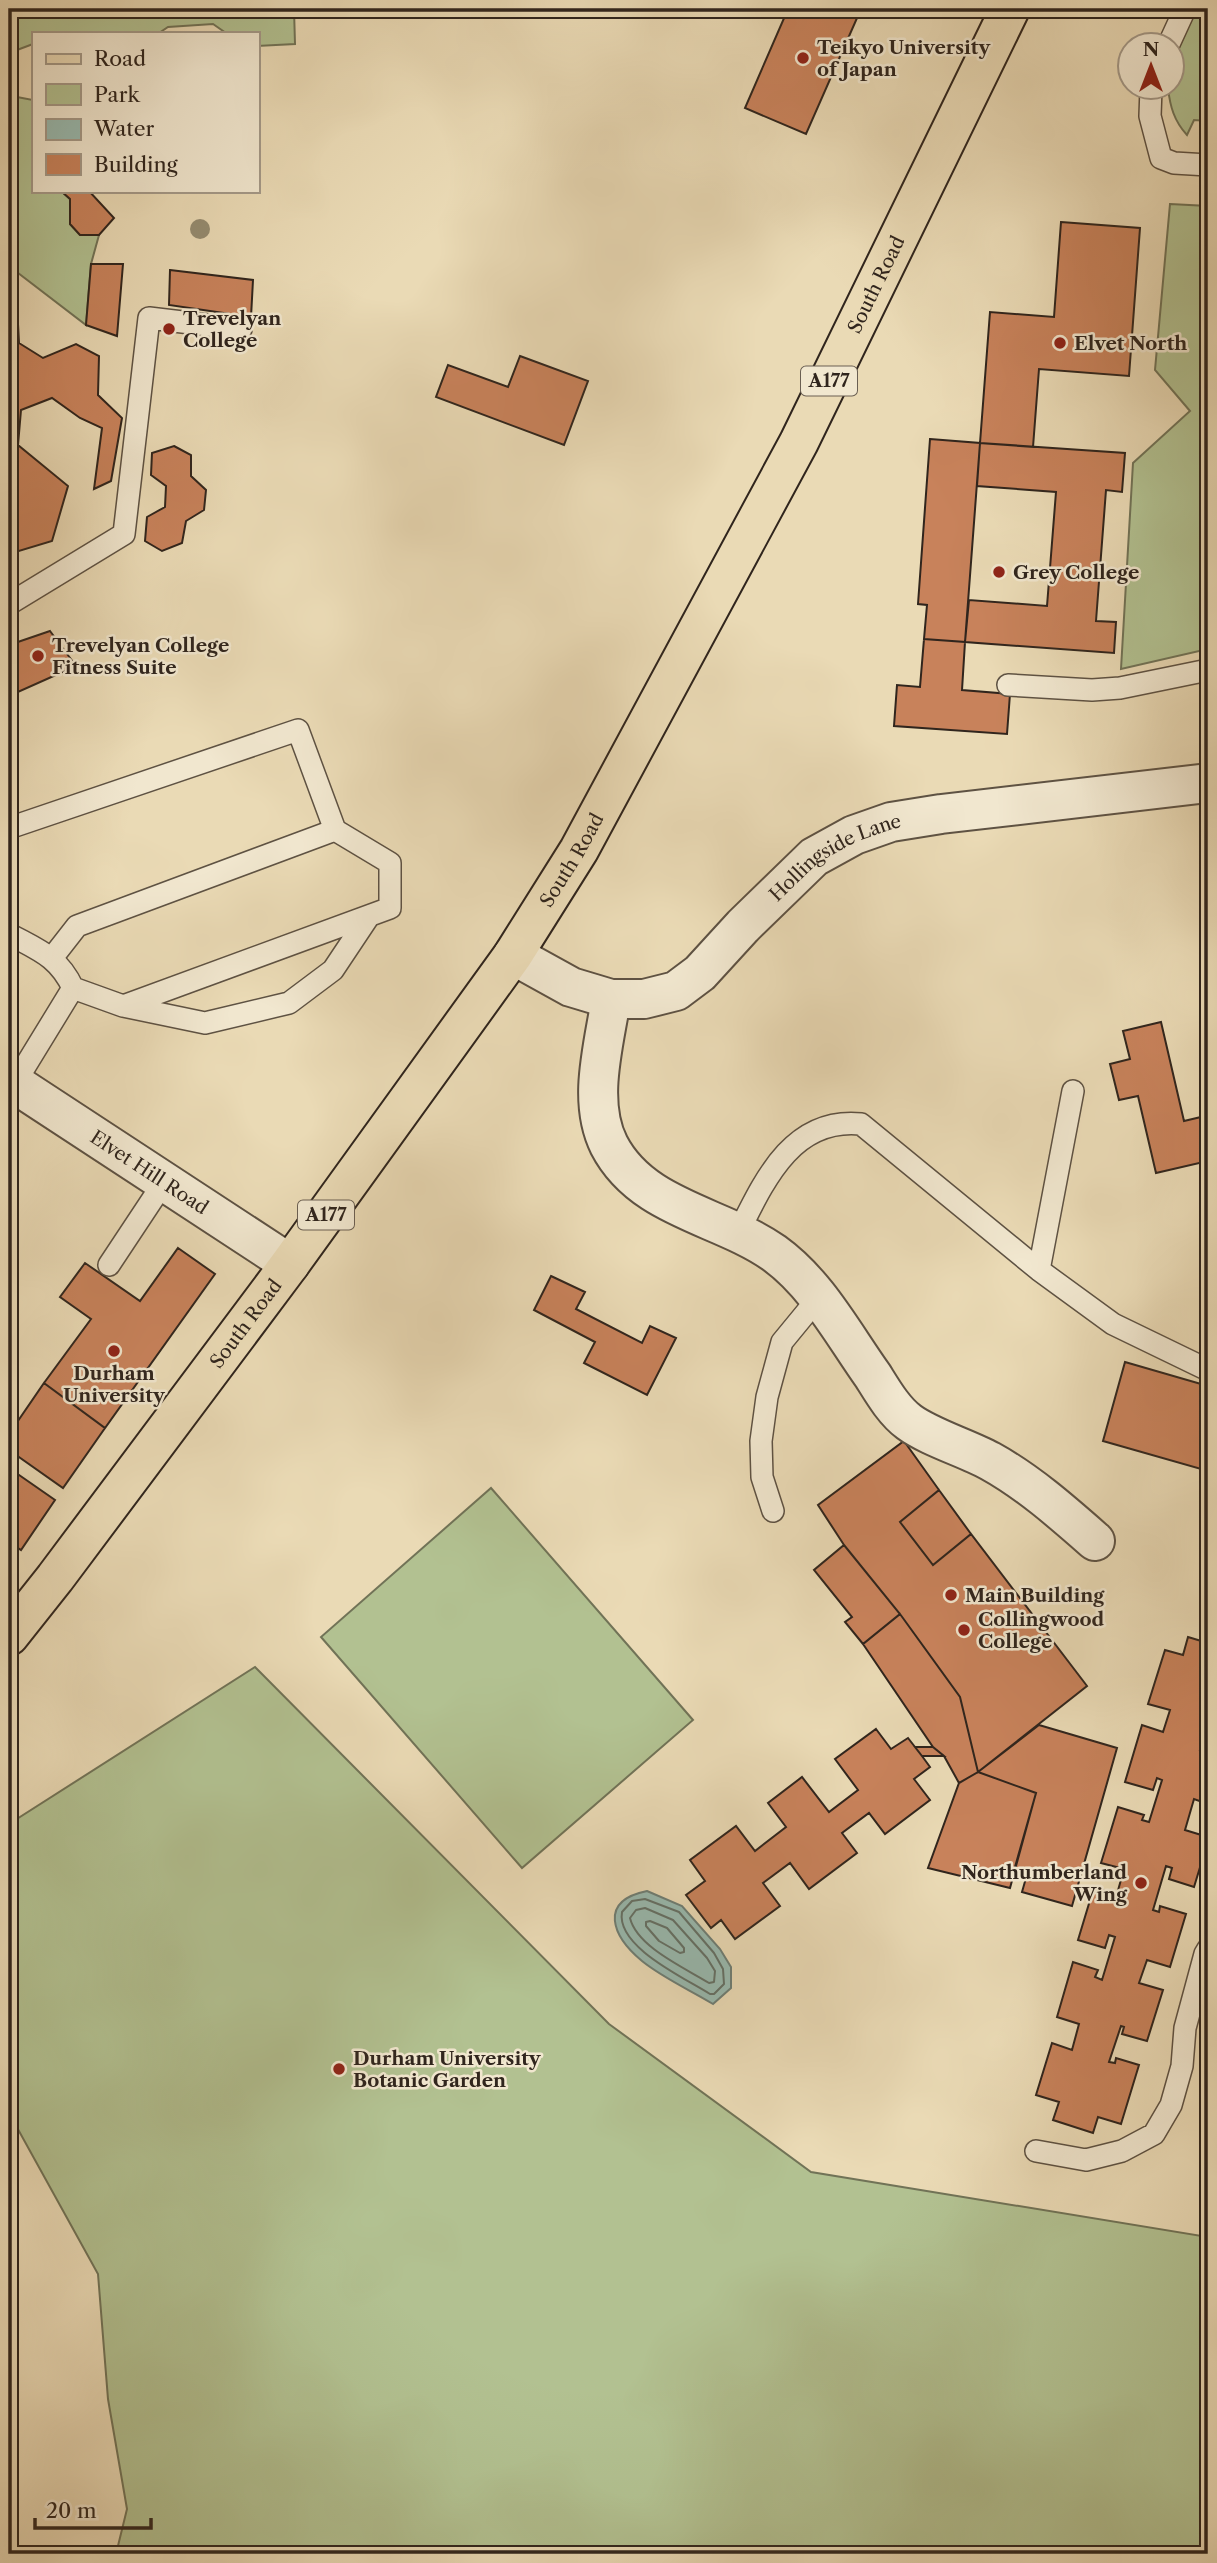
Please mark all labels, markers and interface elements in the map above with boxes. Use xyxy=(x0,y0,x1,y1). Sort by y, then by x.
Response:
legend xyxy=(32,32,259,192)
north arrow xyxy=(1116,32,1186,102)
place label: Teikyo University of Japan xyxy=(817,36,991,81)
text: N xyxy=(1143,38,1159,61)
text: Road xyxy=(94,46,146,71)
marker: Teikyo University of Japan xyxy=(795,50,811,66)
text: Park xyxy=(94,82,140,107)
text: Water xyxy=(93,116,154,141)
text: Building xyxy=(94,152,179,177)
street label: South Road xyxy=(843,232,910,337)
place label: Trevelyan College xyxy=(183,307,281,352)
marker: Trevelyan College xyxy=(161,321,177,337)
place label: Elvet North xyxy=(1074,332,1187,355)
marker: Elvet North xyxy=(1052,335,1068,351)
road number: A177 xyxy=(801,366,857,396)
place label: Grey College xyxy=(1013,561,1139,584)
marker: Grey College xyxy=(991,564,1007,580)
place label: Trevelyan College Fitness Suite xyxy=(52,634,229,679)
marker: Trevelyan College Fitness Suite xyxy=(30,648,46,664)
street label: South Road xyxy=(535,809,609,911)
street label: Hollingside Lane xyxy=(765,810,903,906)
street label: Elvet Hill Road xyxy=(86,1126,213,1220)
road number: A177 xyxy=(298,1200,354,1230)
street label: South Road xyxy=(205,1274,287,1373)
marker: Durham University xyxy=(106,1343,122,1359)
place label: Durham University xyxy=(63,1362,166,1407)
place label: Main Building xyxy=(965,1584,1105,1607)
marker: Main Building xyxy=(943,1587,959,1603)
place label: Collingwood College xyxy=(978,1608,1105,1653)
marker: Collingwood College xyxy=(956,1622,972,1638)
place label: Northumberland Wing xyxy=(961,1861,1128,1906)
marker: Northumberland Wing xyxy=(1133,1875,1149,1891)
place label: Durham University Botanic Garden xyxy=(353,2047,542,2092)
marker: Durham University Botanic Garden xyxy=(331,2061,347,2077)
scale bar xyxy=(35,2486,150,2530)
text: 20 m xyxy=(46,2498,97,2523)

